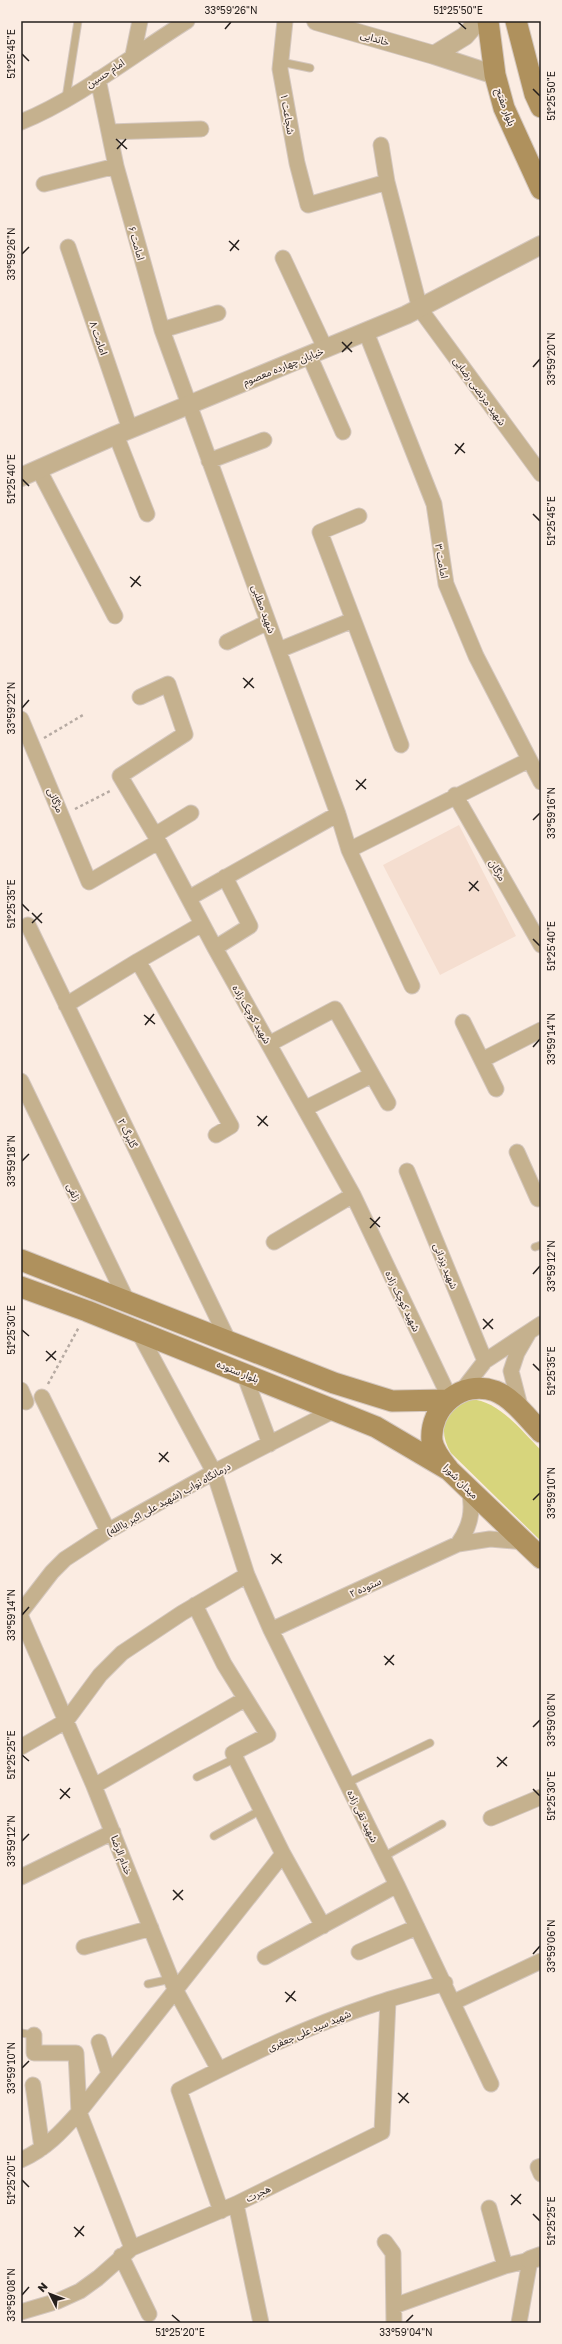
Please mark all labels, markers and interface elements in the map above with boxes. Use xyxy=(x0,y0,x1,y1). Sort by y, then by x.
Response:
text: 33°59'26"N xyxy=(205,4,258,16)
text: 51°25'50"E xyxy=(433,4,483,16)
street label: خاندایی xyxy=(359,28,391,48)
text: 51°25'45"E xyxy=(5,29,17,79)
street label: امام حسین xyxy=(84,56,128,92)
text: 51°25'50"E xyxy=(545,71,557,121)
street label: بلوار مفتح xyxy=(492,86,518,129)
street label: شجاعت ۱ xyxy=(279,93,298,136)
street label: امامت ۶ xyxy=(126,225,148,261)
text: 33°59'26"N xyxy=(5,228,17,281)
street label: امامت ۸ xyxy=(88,320,110,356)
text: 33°59'20"N xyxy=(545,332,557,386)
street label: خیابان چهارده معصوم xyxy=(241,344,326,390)
street label: شهید مرتضی رضایی xyxy=(450,355,509,428)
text: 51°25'40"E xyxy=(5,454,17,504)
text: 51°25'45"E xyxy=(545,496,557,546)
street label: امامت ۳ xyxy=(433,543,451,579)
street label: شهید مطلبی xyxy=(250,583,278,635)
text: 33°59'22"N xyxy=(5,682,17,734)
street label: مژگانی xyxy=(44,786,67,815)
text: 33°59'16"N xyxy=(545,787,557,839)
street label: مژگان xyxy=(486,857,509,883)
text: 51°25'35"E xyxy=(5,879,17,929)
text: 51°25'40"E xyxy=(545,921,557,971)
street label: شهید کوچک زاده xyxy=(229,982,274,1046)
text: 33°59'14"N xyxy=(545,1013,557,1065)
street label: گلبرگ ۲ xyxy=(115,1116,141,1151)
text: 33°59'18"N xyxy=(5,1135,17,1187)
street label: زلفی xyxy=(64,1181,84,1204)
text: 33°59'12"N xyxy=(545,1240,557,1292)
street label: شهید یزدانی xyxy=(430,1241,461,1291)
street label: شهید کوچک زاده xyxy=(382,1269,423,1334)
text: 51°25'30"E xyxy=(5,1305,17,1355)
text: 51°25'35"E xyxy=(545,1346,557,1396)
street label: بلوار ستوده xyxy=(215,1357,261,1386)
street label: درمانگاه نواب (شهید علی اکبر یاالله) xyxy=(104,1460,233,1539)
street label: میدان شورا xyxy=(440,1461,481,1502)
text: 33°59'10"N xyxy=(545,1467,557,1519)
street label: ستوده ۲ xyxy=(347,1575,383,1600)
text: 33°59'14"N xyxy=(5,1589,17,1641)
text: 33°59'08"N xyxy=(545,1693,557,1747)
text: 51°25'25"E xyxy=(5,1730,17,1780)
text: 51°25'30"E xyxy=(545,1771,557,1821)
street label: شهید تقی زاده xyxy=(344,1788,381,1845)
text: 33°59'12"N xyxy=(5,1815,17,1867)
street label: خدام الرضا xyxy=(106,1833,135,1878)
text: 33°59'06"N xyxy=(545,1919,557,1973)
street label: شهید سید علی جعفری xyxy=(266,2007,353,2054)
text: 33°59'10"N xyxy=(5,2042,17,2094)
text: 51°25'20"E xyxy=(5,2155,17,2205)
street label: هجرت xyxy=(244,2182,273,2205)
text: 51°25'25"E xyxy=(545,2196,557,2246)
text: 33°59'08"N xyxy=(5,2268,17,2322)
north arrow xyxy=(30,2274,70,2314)
text: N xyxy=(35,2280,50,2294)
text: 51°25'20"E xyxy=(155,2326,205,2338)
text: 33°59'04"N xyxy=(379,2326,433,2338)

